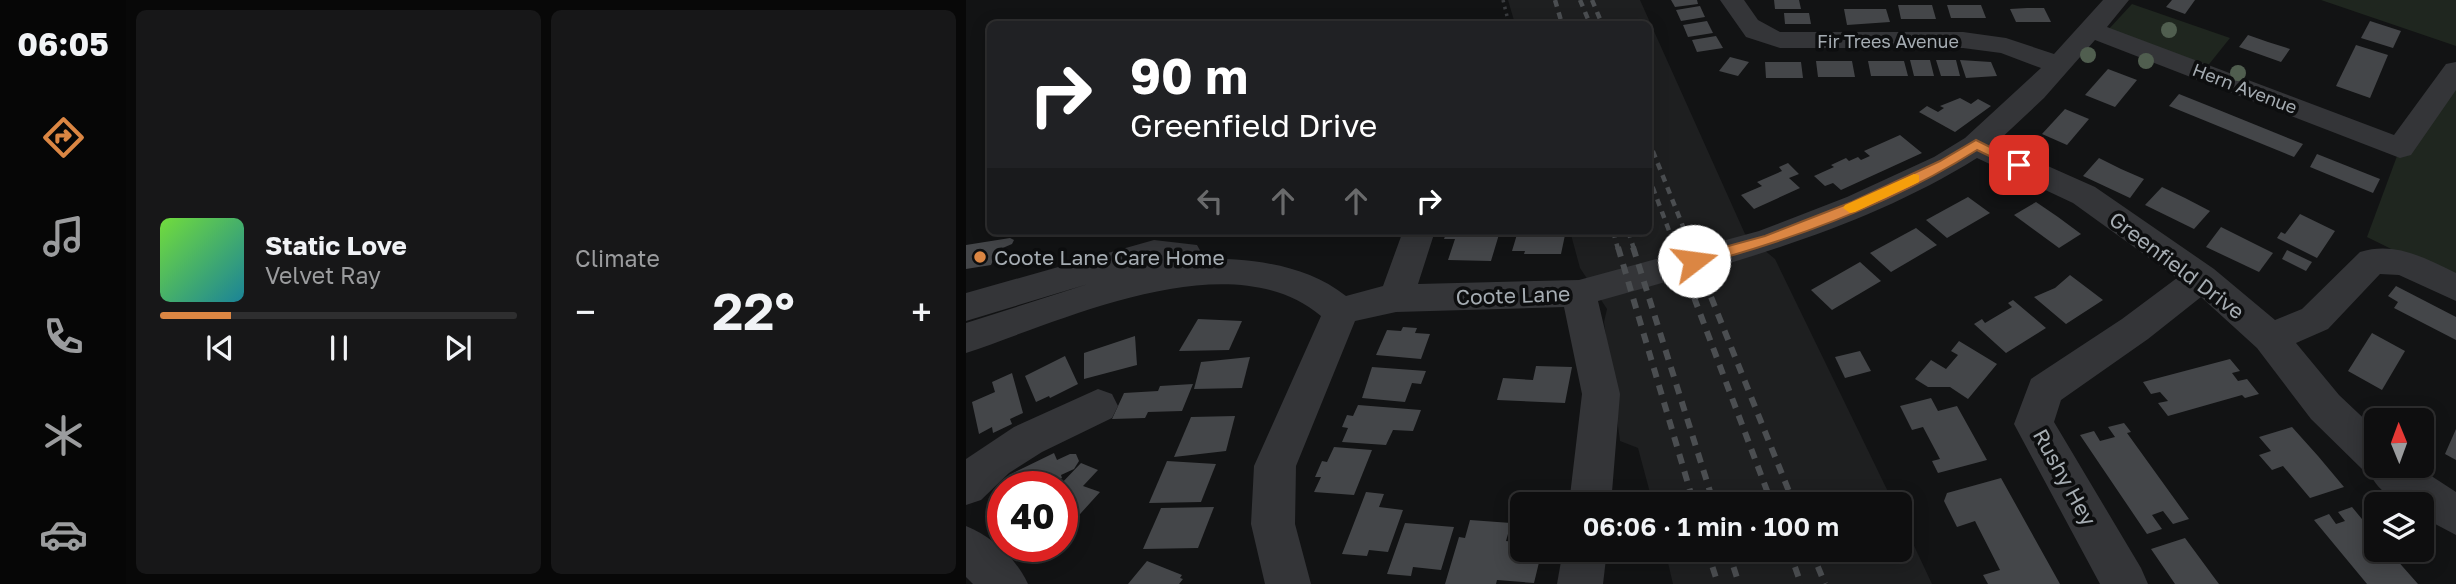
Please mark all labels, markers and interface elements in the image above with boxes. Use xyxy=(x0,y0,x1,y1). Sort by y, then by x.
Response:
text: 06:05 xyxy=(17,25,109,63)
street label: Fir Trees Avenue xyxy=(1817,30,1959,52)
text: 90 m xyxy=(1130,46,1248,105)
icon: right xyxy=(1015,49,1106,140)
street label: Hern Avenue xyxy=(2190,58,2300,118)
text: Greenfield Drive xyxy=(1130,106,1377,144)
icon: directions xyxy=(39,113,88,162)
pin xyxy=(1989,135,2049,195)
icon: arrive xyxy=(2000,146,2038,184)
icon: left xyxy=(1191,182,1229,220)
icon: ahead xyxy=(1264,182,1302,220)
icon: ahead xyxy=(1337,182,1375,220)
icon: right xyxy=(1410,182,1448,220)
street label: Greenfield Drive xyxy=(2104,206,2250,324)
icon: music xyxy=(39,212,88,261)
position arrow xyxy=(1657,224,1731,298)
text: Static Love xyxy=(265,230,407,261)
text: Climate xyxy=(575,244,660,272)
place label: Coote Lane Care Home xyxy=(994,244,1225,270)
marker: Coote Lane Care Home xyxy=(972,249,988,265)
text: Velvet Ray xyxy=(265,261,381,289)
text: 22° xyxy=(712,279,795,341)
street label: Coote Lane xyxy=(1455,280,1571,310)
text: − xyxy=(575,289,596,334)
text: + xyxy=(911,289,932,334)
icon: phone xyxy=(39,312,88,361)
icon: previous xyxy=(201,329,239,367)
icon: pause xyxy=(320,329,358,367)
icon: next xyxy=(439,329,477,367)
north arrow xyxy=(2364,408,2434,478)
map controls xyxy=(2364,408,2434,562)
icon: climate xyxy=(39,411,88,460)
street label: Rushy Hey xyxy=(2028,424,2102,530)
speed limit sign: 40 xyxy=(987,471,1078,562)
button: layers xyxy=(2364,492,2434,562)
icon: car xyxy=(39,510,88,559)
text: 06:06 · 1 min · 100 m xyxy=(1583,511,1839,542)

